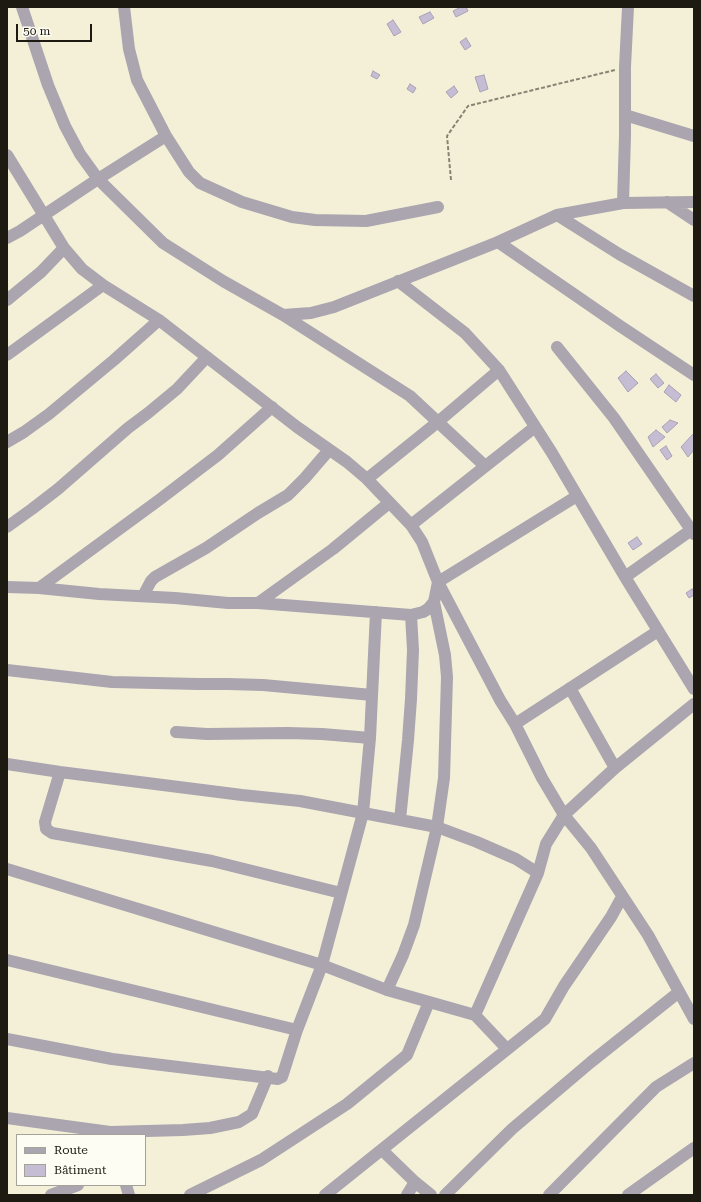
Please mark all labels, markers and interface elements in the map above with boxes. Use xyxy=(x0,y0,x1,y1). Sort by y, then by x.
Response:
scale bar xyxy=(18,16,94,42)
text: 50 m xyxy=(23,24,50,38)
legend xyxy=(16,1134,146,1186)
text: Route xyxy=(54,1143,88,1157)
text: Bâtiment xyxy=(54,1163,106,1177)

